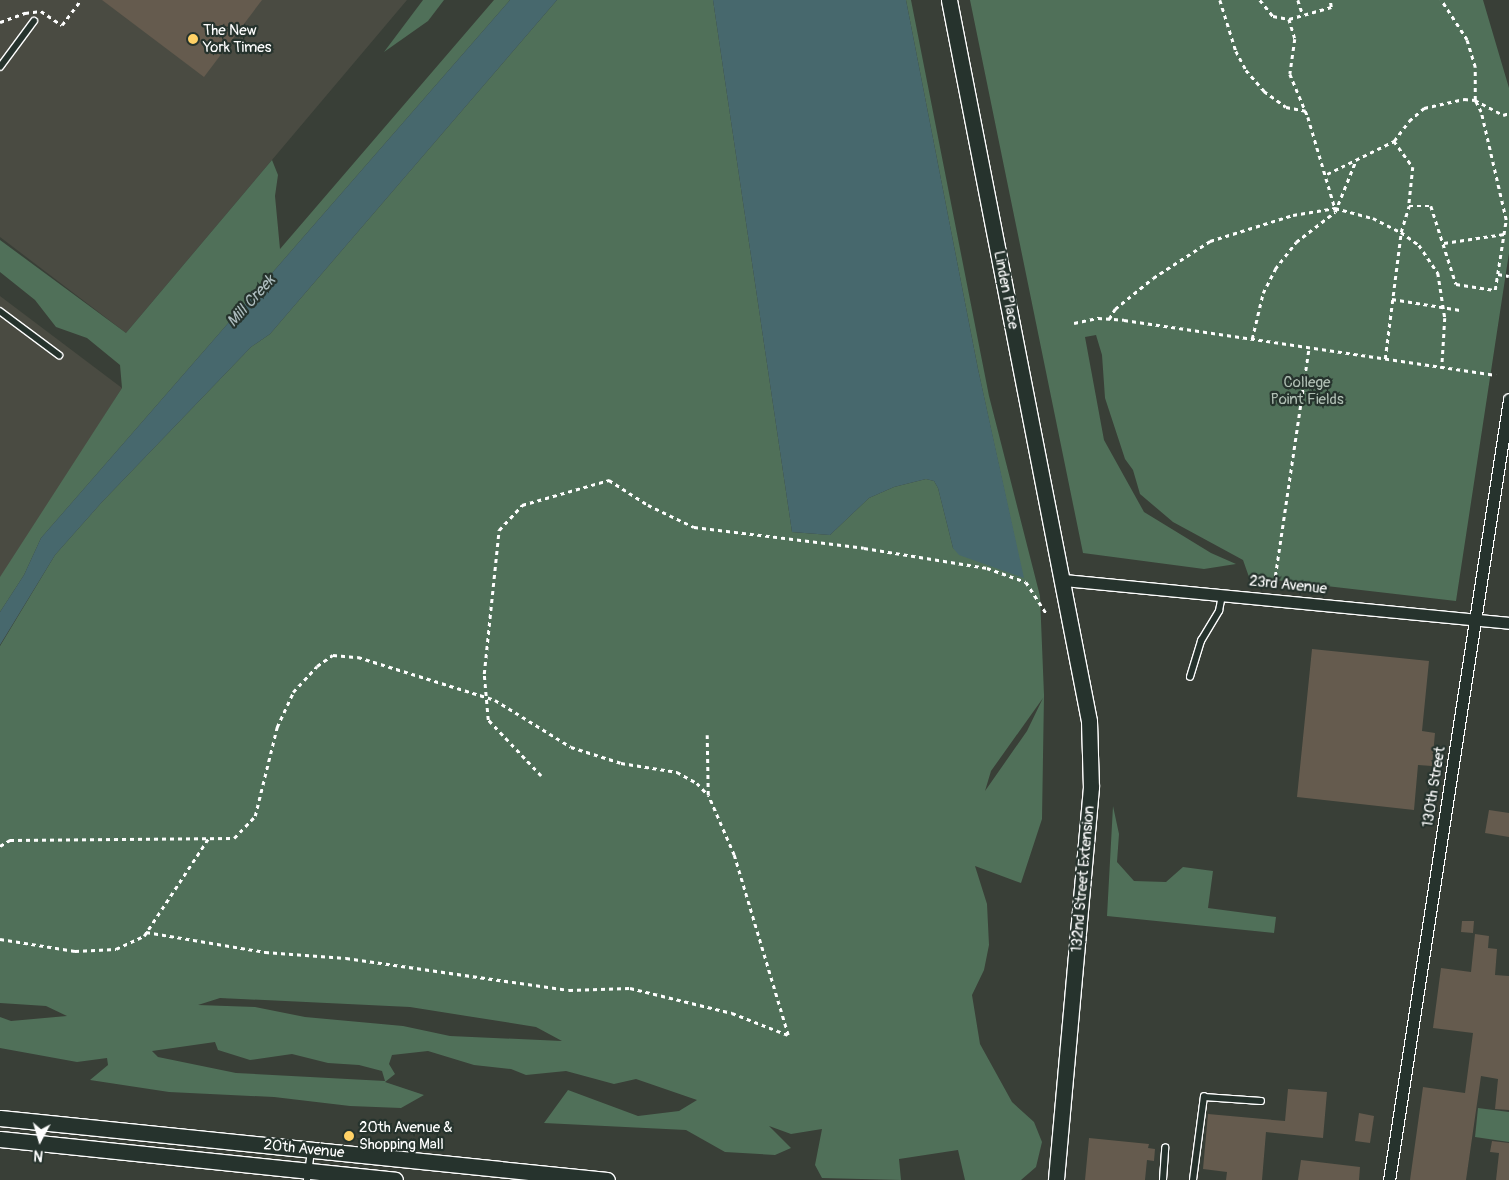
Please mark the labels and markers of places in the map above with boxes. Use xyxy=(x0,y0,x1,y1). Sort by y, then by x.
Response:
place label: The New York Times xyxy=(203,21,271,56)
marker: The New York Times xyxy=(187,33,199,45)
place label: 20th Avenue & Shopping Mall xyxy=(359,1118,453,1153)
marker: 20th Avenue & Shopping Mall xyxy=(343,1130,355,1142)

